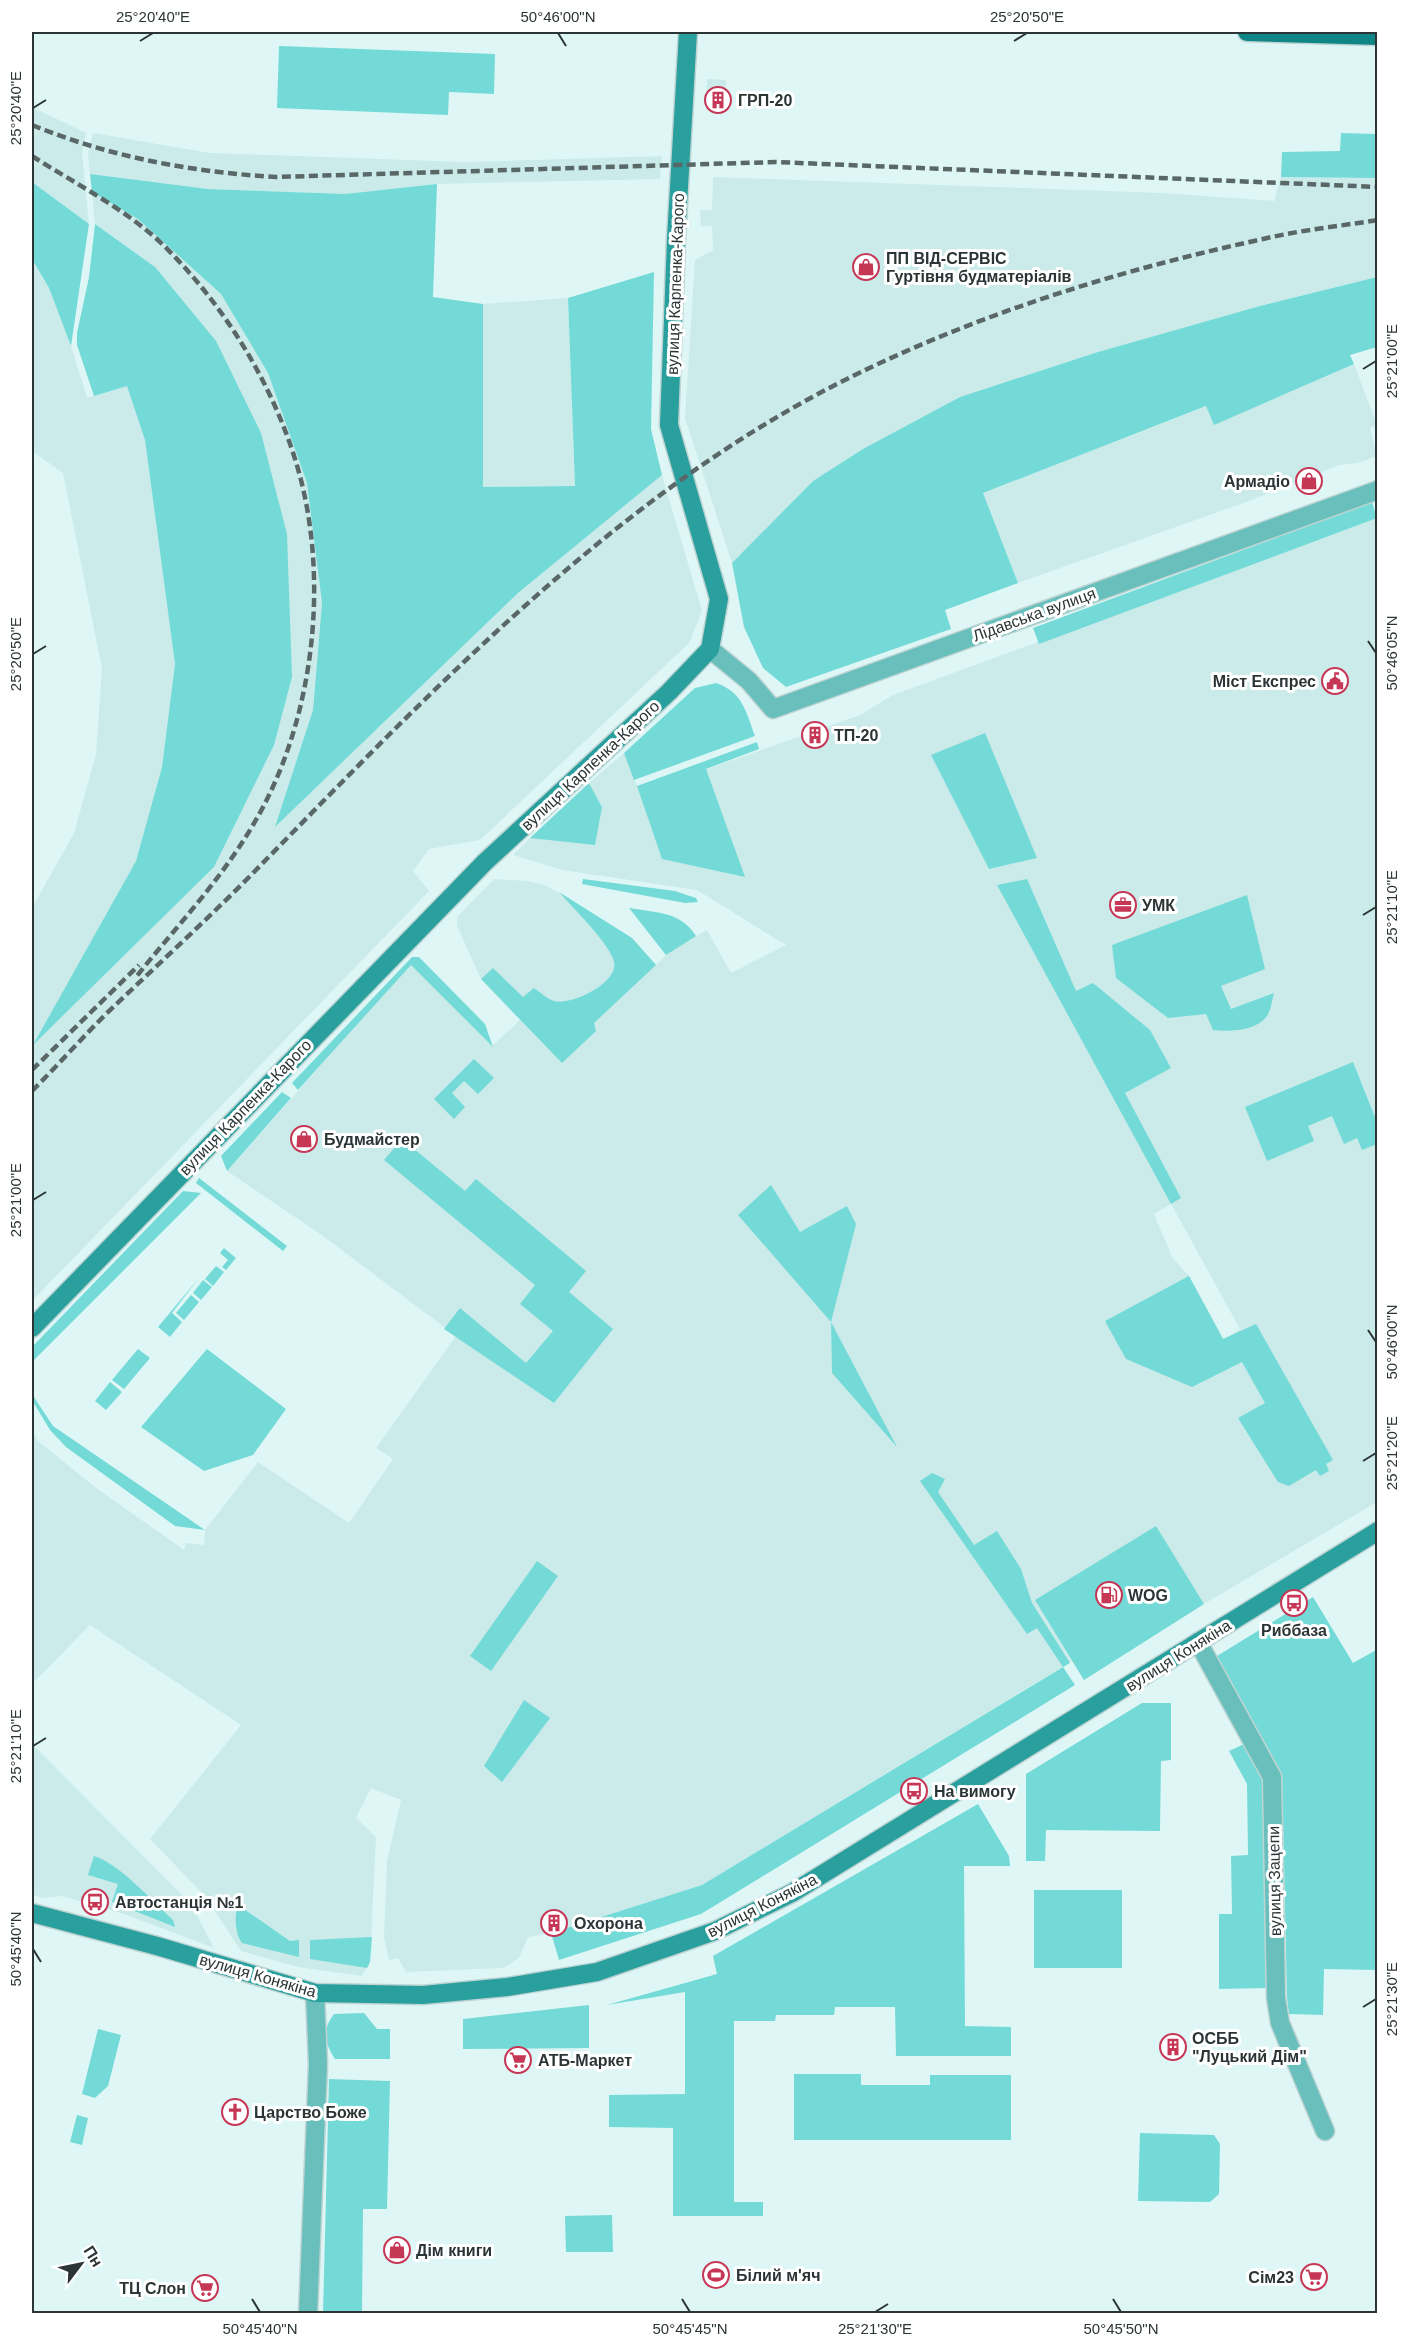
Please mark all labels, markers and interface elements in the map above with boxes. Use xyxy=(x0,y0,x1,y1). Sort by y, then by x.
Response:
text: 25°20'40"E xyxy=(116,8,190,25)
text: 50°46'00"N xyxy=(520,8,596,25)
text: 25°20'50"E xyxy=(990,8,1064,25)
text: 25°20'40"E xyxy=(7,71,24,145)
building icon: ГРП-20 xyxy=(703,85,733,115)
place label: ГРП-20 xyxy=(738,92,792,109)
street label: вулиця Карпенка-Карого xyxy=(664,193,687,375)
place label: ПП ВІД-СЕРВІС Гуртівня будматеріалів xyxy=(886,250,1072,285)
shop icon: ПП ВІД-СЕРВІС Гуртівня будматеріалів xyxy=(851,252,881,282)
text: 25°21'00"E xyxy=(1383,324,1400,398)
shop icon: Армадіо xyxy=(1294,466,1324,496)
place label: Армадіо xyxy=(1224,473,1290,490)
street label: Лідавська вулиця xyxy=(970,584,1098,645)
text: 50°46'05"N xyxy=(1383,615,1400,691)
text: 25°20'50"E xyxy=(7,617,24,691)
public building icon: Міст Експрес xyxy=(1320,666,1350,696)
place label: Міст Експрес xyxy=(1213,673,1316,690)
street label: вулиця Карпенка-Карого xyxy=(518,697,663,834)
building icon: ТП-20 xyxy=(800,720,830,750)
place label: ТП-20 xyxy=(834,727,879,744)
text: 25°21'10"E xyxy=(1383,870,1400,944)
office icon: УМК xyxy=(1108,890,1138,920)
place label: УМК xyxy=(1142,897,1175,914)
street label: вулиця Карпенка-Карого xyxy=(176,1036,315,1179)
shop icon: Будмайстер xyxy=(289,1124,319,1154)
place label: Будмайстер xyxy=(324,1131,420,1148)
text: 25°21'00"E xyxy=(7,1163,24,1237)
text: 50°46'00"N xyxy=(1383,1304,1400,1380)
text: 25°21'20"E xyxy=(1383,1416,1400,1490)
fuel station icon: WOG xyxy=(1094,1580,1124,1610)
place label: WOG xyxy=(1128,1587,1168,1604)
bus stop icon: Риббаза xyxy=(1279,1588,1309,1618)
street label: вулиця Конякіна xyxy=(1123,1616,1234,1695)
place label: Риббаза xyxy=(1261,1622,1327,1639)
text: 25°21'10"E xyxy=(7,1709,24,1783)
bus stop icon: На вимогу xyxy=(899,1776,929,1806)
place label: На вимогу xyxy=(934,1783,1016,1800)
street label: вулиця Зацепи xyxy=(1265,1826,1284,1936)
street label: вулиця Конякіна xyxy=(705,1871,820,1940)
bus stop icon: Автостанція №1 xyxy=(80,1887,110,1917)
place label: Автостанція №1 xyxy=(115,1894,244,1911)
building icon: Охорона xyxy=(539,1908,569,1938)
text: 50°45'40"N xyxy=(7,1911,24,1987)
place label: Охорона xyxy=(574,1915,643,1932)
street label: вулиця Конякіна xyxy=(198,1951,318,2000)
text: 25°21'30"E xyxy=(1383,1962,1400,2036)
place label: ОСББ "Луцький Дім" xyxy=(1192,2030,1307,2065)
building icon: ОСББ "Луцький Дім" xyxy=(1158,2032,1188,2062)
supermarket icon: АТБ-Маркет xyxy=(503,2045,533,2075)
place label: АТБ-Маркет xyxy=(538,2052,632,2069)
church icon: Царство Боже xyxy=(220,2097,250,2127)
place label: Царство Боже xyxy=(254,2104,367,2121)
north arrow xyxy=(51,2234,111,2294)
shop icon: Дім книги xyxy=(382,2235,412,2265)
place label: Дім книги xyxy=(416,2242,492,2259)
text: Пн xyxy=(80,2243,106,2270)
sports icon: Білий м'яч xyxy=(701,2260,731,2290)
supermarket icon: Сім23 xyxy=(1299,2262,1329,2292)
place label: Білий м'яч xyxy=(736,2267,821,2284)
place label: Сім23 xyxy=(1248,2269,1294,2286)
supermarket icon: ТЦ Слон xyxy=(190,2273,220,2303)
place label: ТЦ Слон xyxy=(119,2280,186,2297)
text: 50°45'40"N xyxy=(222,2320,298,2337)
text: 50°45'45"N xyxy=(652,2320,728,2337)
text: 25°21'30"E xyxy=(838,2320,912,2337)
text: 50°45'50"N xyxy=(1083,2320,1159,2337)

